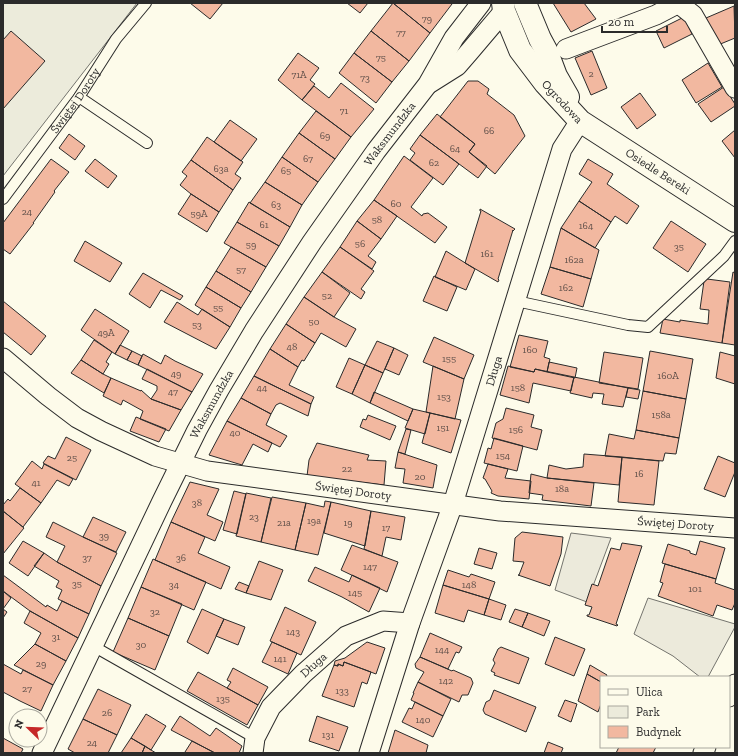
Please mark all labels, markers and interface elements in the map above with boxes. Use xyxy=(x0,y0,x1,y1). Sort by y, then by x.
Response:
scale bar xyxy=(602,8,667,34)
house number: 79 xyxy=(422,13,432,25)
text: 20 m xyxy=(608,15,635,29)
house number: 77 xyxy=(396,27,406,39)
house number: 75 xyxy=(376,52,386,64)
street label: Świętej Doroty xyxy=(47,65,103,136)
house number: 2 xyxy=(588,68,594,80)
house number: 71A xyxy=(291,69,307,81)
house number: 73 xyxy=(360,72,370,84)
street label: Ogrodowa xyxy=(539,77,586,126)
street label: Waksmundzka xyxy=(361,99,419,168)
house number: 71 xyxy=(340,105,348,117)
house number: 66 xyxy=(484,125,494,137)
house number: 69 xyxy=(320,130,330,142)
house number: 64 xyxy=(450,143,461,155)
street label: Osiedle Bereki xyxy=(623,145,693,198)
house number: 67 xyxy=(303,153,313,165)
house number: 62 xyxy=(429,157,439,169)
house number: 63a xyxy=(213,163,229,175)
house number: 65 xyxy=(281,165,291,177)
house number: 60 xyxy=(390,198,402,210)
house number: 63 xyxy=(271,199,281,211)
house number: 24 xyxy=(22,206,33,218)
house number: 59A xyxy=(191,208,208,220)
house number: 58 xyxy=(372,214,382,226)
house number: 61 xyxy=(259,219,269,231)
house number: 164 xyxy=(579,220,594,232)
house number: 56 xyxy=(355,238,365,250)
house number: 59 xyxy=(246,239,256,251)
house number: 35 xyxy=(674,241,684,253)
house number: 161 xyxy=(480,248,494,260)
house number: 162a xyxy=(564,254,584,266)
house number: 57 xyxy=(236,264,246,276)
house number: 162 xyxy=(559,282,573,294)
house number: 52 xyxy=(322,290,332,302)
house number: 55 xyxy=(213,302,223,314)
house number: 50 xyxy=(309,316,320,328)
house number: 53 xyxy=(192,319,202,331)
house number: 49A xyxy=(97,327,115,339)
house number: 48 xyxy=(287,341,297,353)
house number: 160 xyxy=(523,344,538,356)
house number: 155 xyxy=(442,353,456,365)
street label: Długa xyxy=(483,354,505,388)
street label: Waksmundzka xyxy=(187,367,236,441)
house number: 49 xyxy=(171,368,181,380)
house number: 160A xyxy=(657,370,679,382)
house number: 44 xyxy=(257,382,268,394)
house number: 158 xyxy=(511,382,525,394)
house number: 47 xyxy=(168,386,178,398)
house number: 153 xyxy=(437,391,451,403)
house number: 158a xyxy=(651,409,671,421)
house number: 151 xyxy=(437,422,450,434)
house number: 156 xyxy=(509,424,523,436)
house number: 40 xyxy=(229,427,241,439)
house number: 154 xyxy=(496,450,511,462)
house number: 25 xyxy=(67,452,77,464)
house number: 22 xyxy=(342,463,352,475)
house number: 16 xyxy=(634,468,644,480)
house number: 20 xyxy=(415,471,426,483)
house number: 41 xyxy=(31,477,41,489)
street label: Świętej Doroty xyxy=(314,478,393,503)
house number: 18a xyxy=(555,483,569,495)
house number: 38 xyxy=(192,497,202,509)
house number: 23 xyxy=(249,511,259,523)
street label: Świętej Doroty xyxy=(637,513,715,534)
house number: 19a xyxy=(307,515,321,527)
house number: 21a xyxy=(277,517,291,529)
house number: 19 xyxy=(343,517,353,529)
house number: 17 xyxy=(382,522,390,534)
house number: 39 xyxy=(99,530,109,542)
house number: 37 xyxy=(82,552,92,564)
house number: 36 xyxy=(176,552,186,564)
house number: 147 xyxy=(363,561,377,573)
house number: 35 xyxy=(72,578,82,590)
house number: 34 xyxy=(169,579,180,591)
house number: 148 xyxy=(462,579,476,591)
house number: 101 xyxy=(688,583,702,595)
house number: 145 xyxy=(348,587,362,599)
house number: 32 xyxy=(150,606,160,618)
house number: 143 xyxy=(286,626,300,638)
house number: 31 xyxy=(52,631,61,643)
house number: 30 xyxy=(136,639,147,651)
house number: 144 xyxy=(435,644,450,656)
street label: Długa xyxy=(297,649,330,680)
house number: 141 xyxy=(273,653,287,665)
house number: 29 xyxy=(36,658,46,670)
house number: 142 xyxy=(439,675,453,687)
legend xyxy=(600,676,730,748)
house number: 27 xyxy=(22,683,32,695)
house number: 133 xyxy=(335,685,349,697)
text: Ulica xyxy=(636,685,663,699)
house number: 135 xyxy=(216,693,230,705)
text: Park xyxy=(636,705,661,719)
house number: 26 xyxy=(102,707,112,719)
north arrow xyxy=(8,708,48,748)
house number: 140 xyxy=(416,714,431,726)
text: N xyxy=(12,717,27,731)
text: Budynek xyxy=(636,725,682,739)
house number: 131 xyxy=(322,729,334,741)
house number: 24 xyxy=(87,737,98,749)

